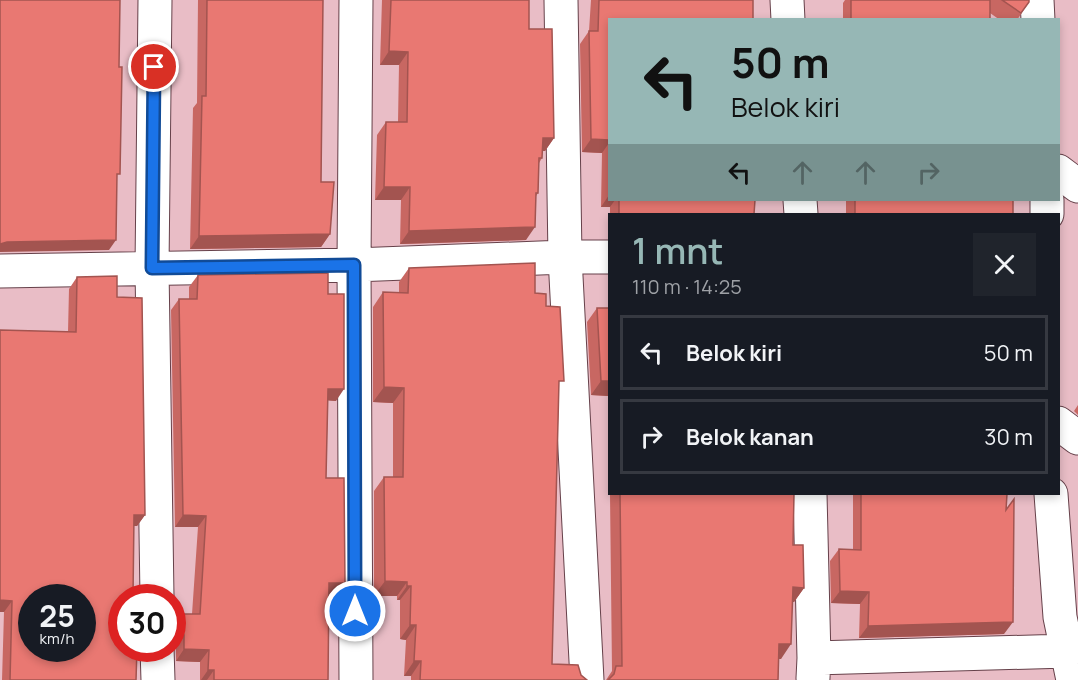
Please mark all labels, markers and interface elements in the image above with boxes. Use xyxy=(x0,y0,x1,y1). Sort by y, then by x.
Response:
text: 50 m xyxy=(731,33,829,91)
pin xyxy=(128,41,179,92)
icon: left xyxy=(632,42,710,120)
icon: arrive xyxy=(137,50,170,83)
text: Belok kiri xyxy=(731,88,840,125)
icon: left xyxy=(723,156,756,189)
icon: ahead xyxy=(786,156,819,189)
icon: ahead xyxy=(849,156,882,189)
icon: right xyxy=(912,156,945,189)
text: 1 mnt xyxy=(632,226,724,275)
button: close xyxy=(973,233,1036,296)
text: 110 m · 14:25 xyxy=(632,273,742,300)
icon: left xyxy=(635,336,668,369)
text: Belok kiri xyxy=(686,338,782,368)
text: 50 m xyxy=(984,338,1033,368)
icon: right xyxy=(635,420,668,453)
text: Belok kanan xyxy=(686,422,814,452)
text: 30 m xyxy=(984,422,1033,452)
position arrow xyxy=(323,579,387,643)
speed limit sign: 30 xyxy=(108,584,186,662)
text: 25 xyxy=(39,595,75,636)
text: km/h xyxy=(40,628,74,649)

